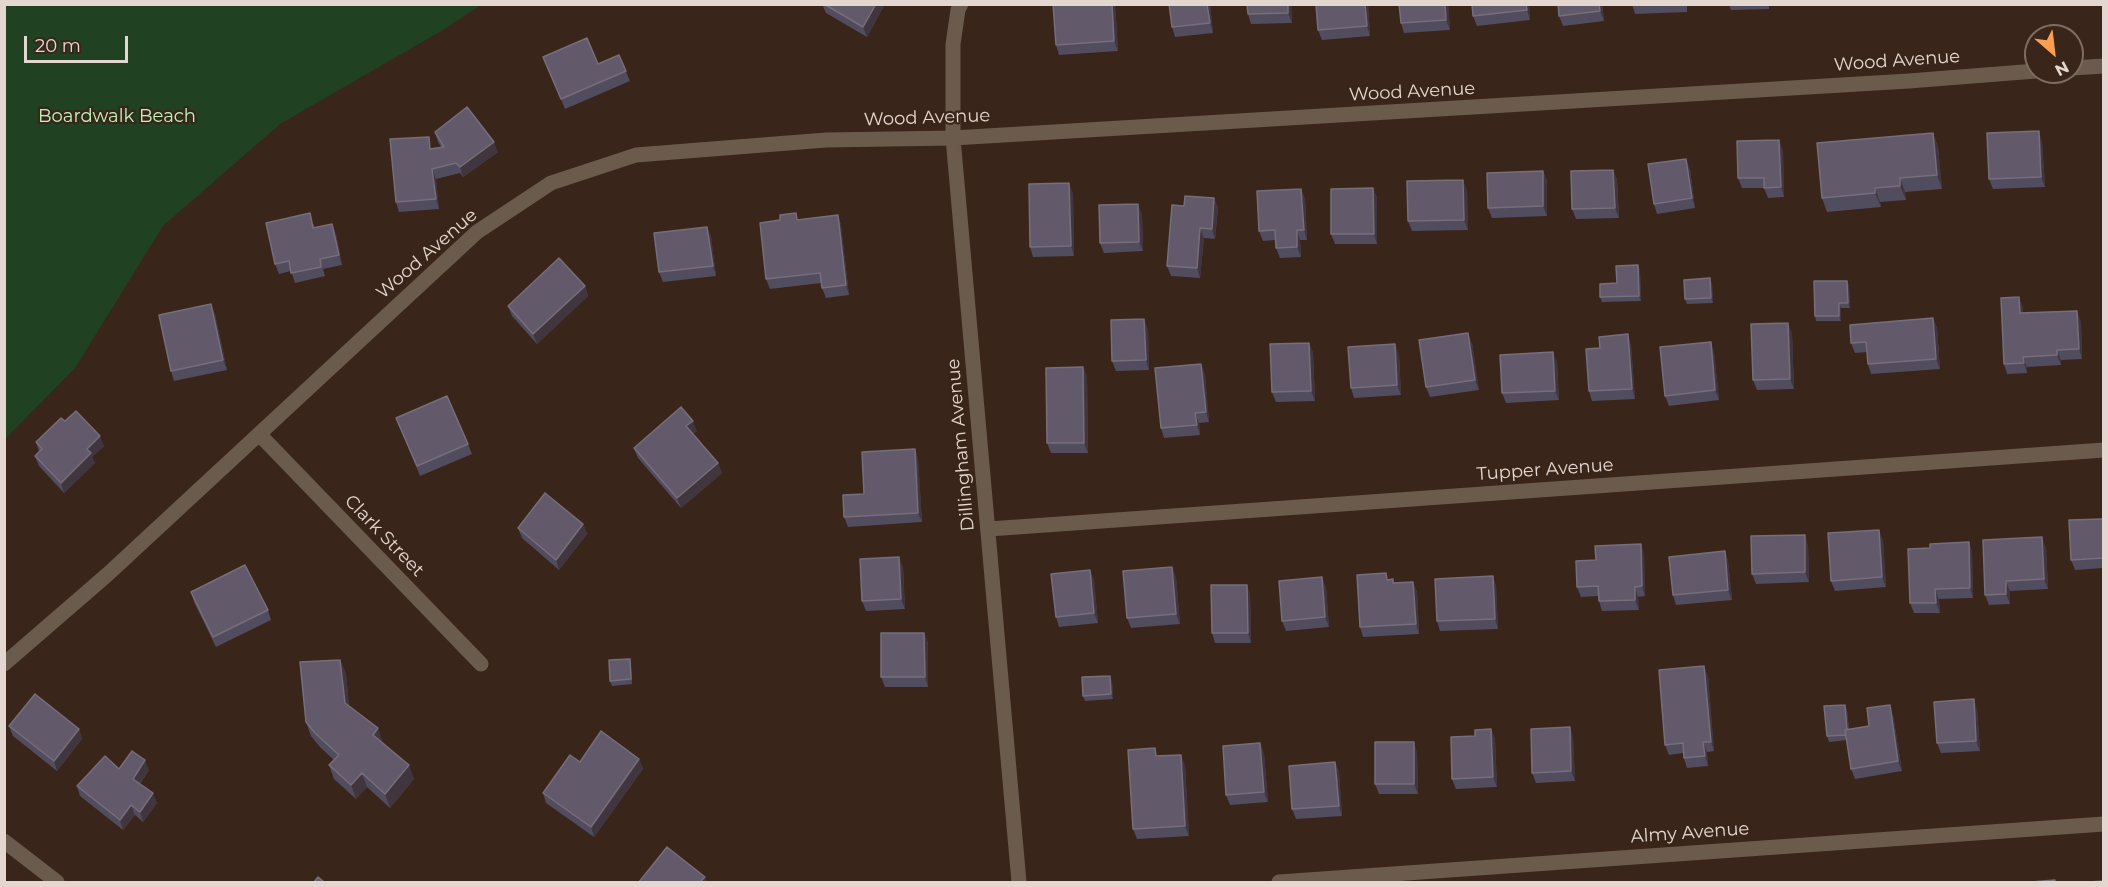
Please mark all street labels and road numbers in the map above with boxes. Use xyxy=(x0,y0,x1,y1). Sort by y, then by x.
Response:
street label: Wood Avenue xyxy=(1833,46,1961,76)
street label: Wood Avenue xyxy=(1348,78,1476,106)
street label: Wood Avenue xyxy=(863,105,991,131)
street label: Wood Avenue xyxy=(372,204,482,304)
street label: Dillingham Avenue xyxy=(943,358,979,532)
street label: Tupper Avenue xyxy=(1476,454,1614,486)
street label: Clark Street xyxy=(340,491,428,581)
street label: Almy Avenue xyxy=(1630,818,1750,848)

